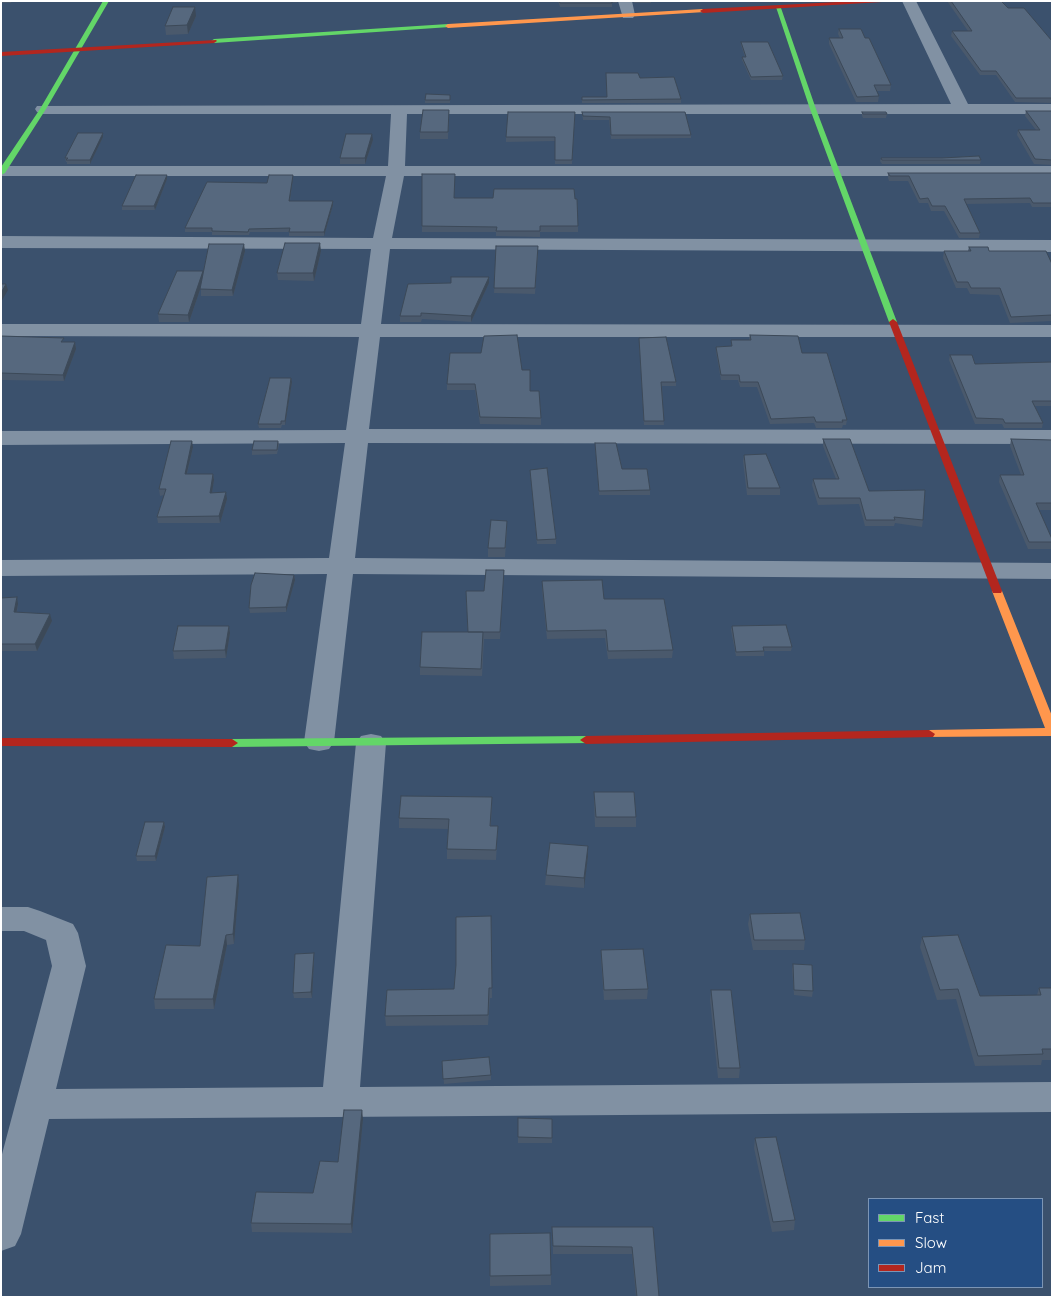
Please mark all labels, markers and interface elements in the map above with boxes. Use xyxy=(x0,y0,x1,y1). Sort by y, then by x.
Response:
legend xyxy=(868,1198,1043,1288)
text: Fast xyxy=(915,1208,944,1227)
text: Slow xyxy=(915,1233,947,1252)
text: Jam xyxy=(915,1258,946,1277)

